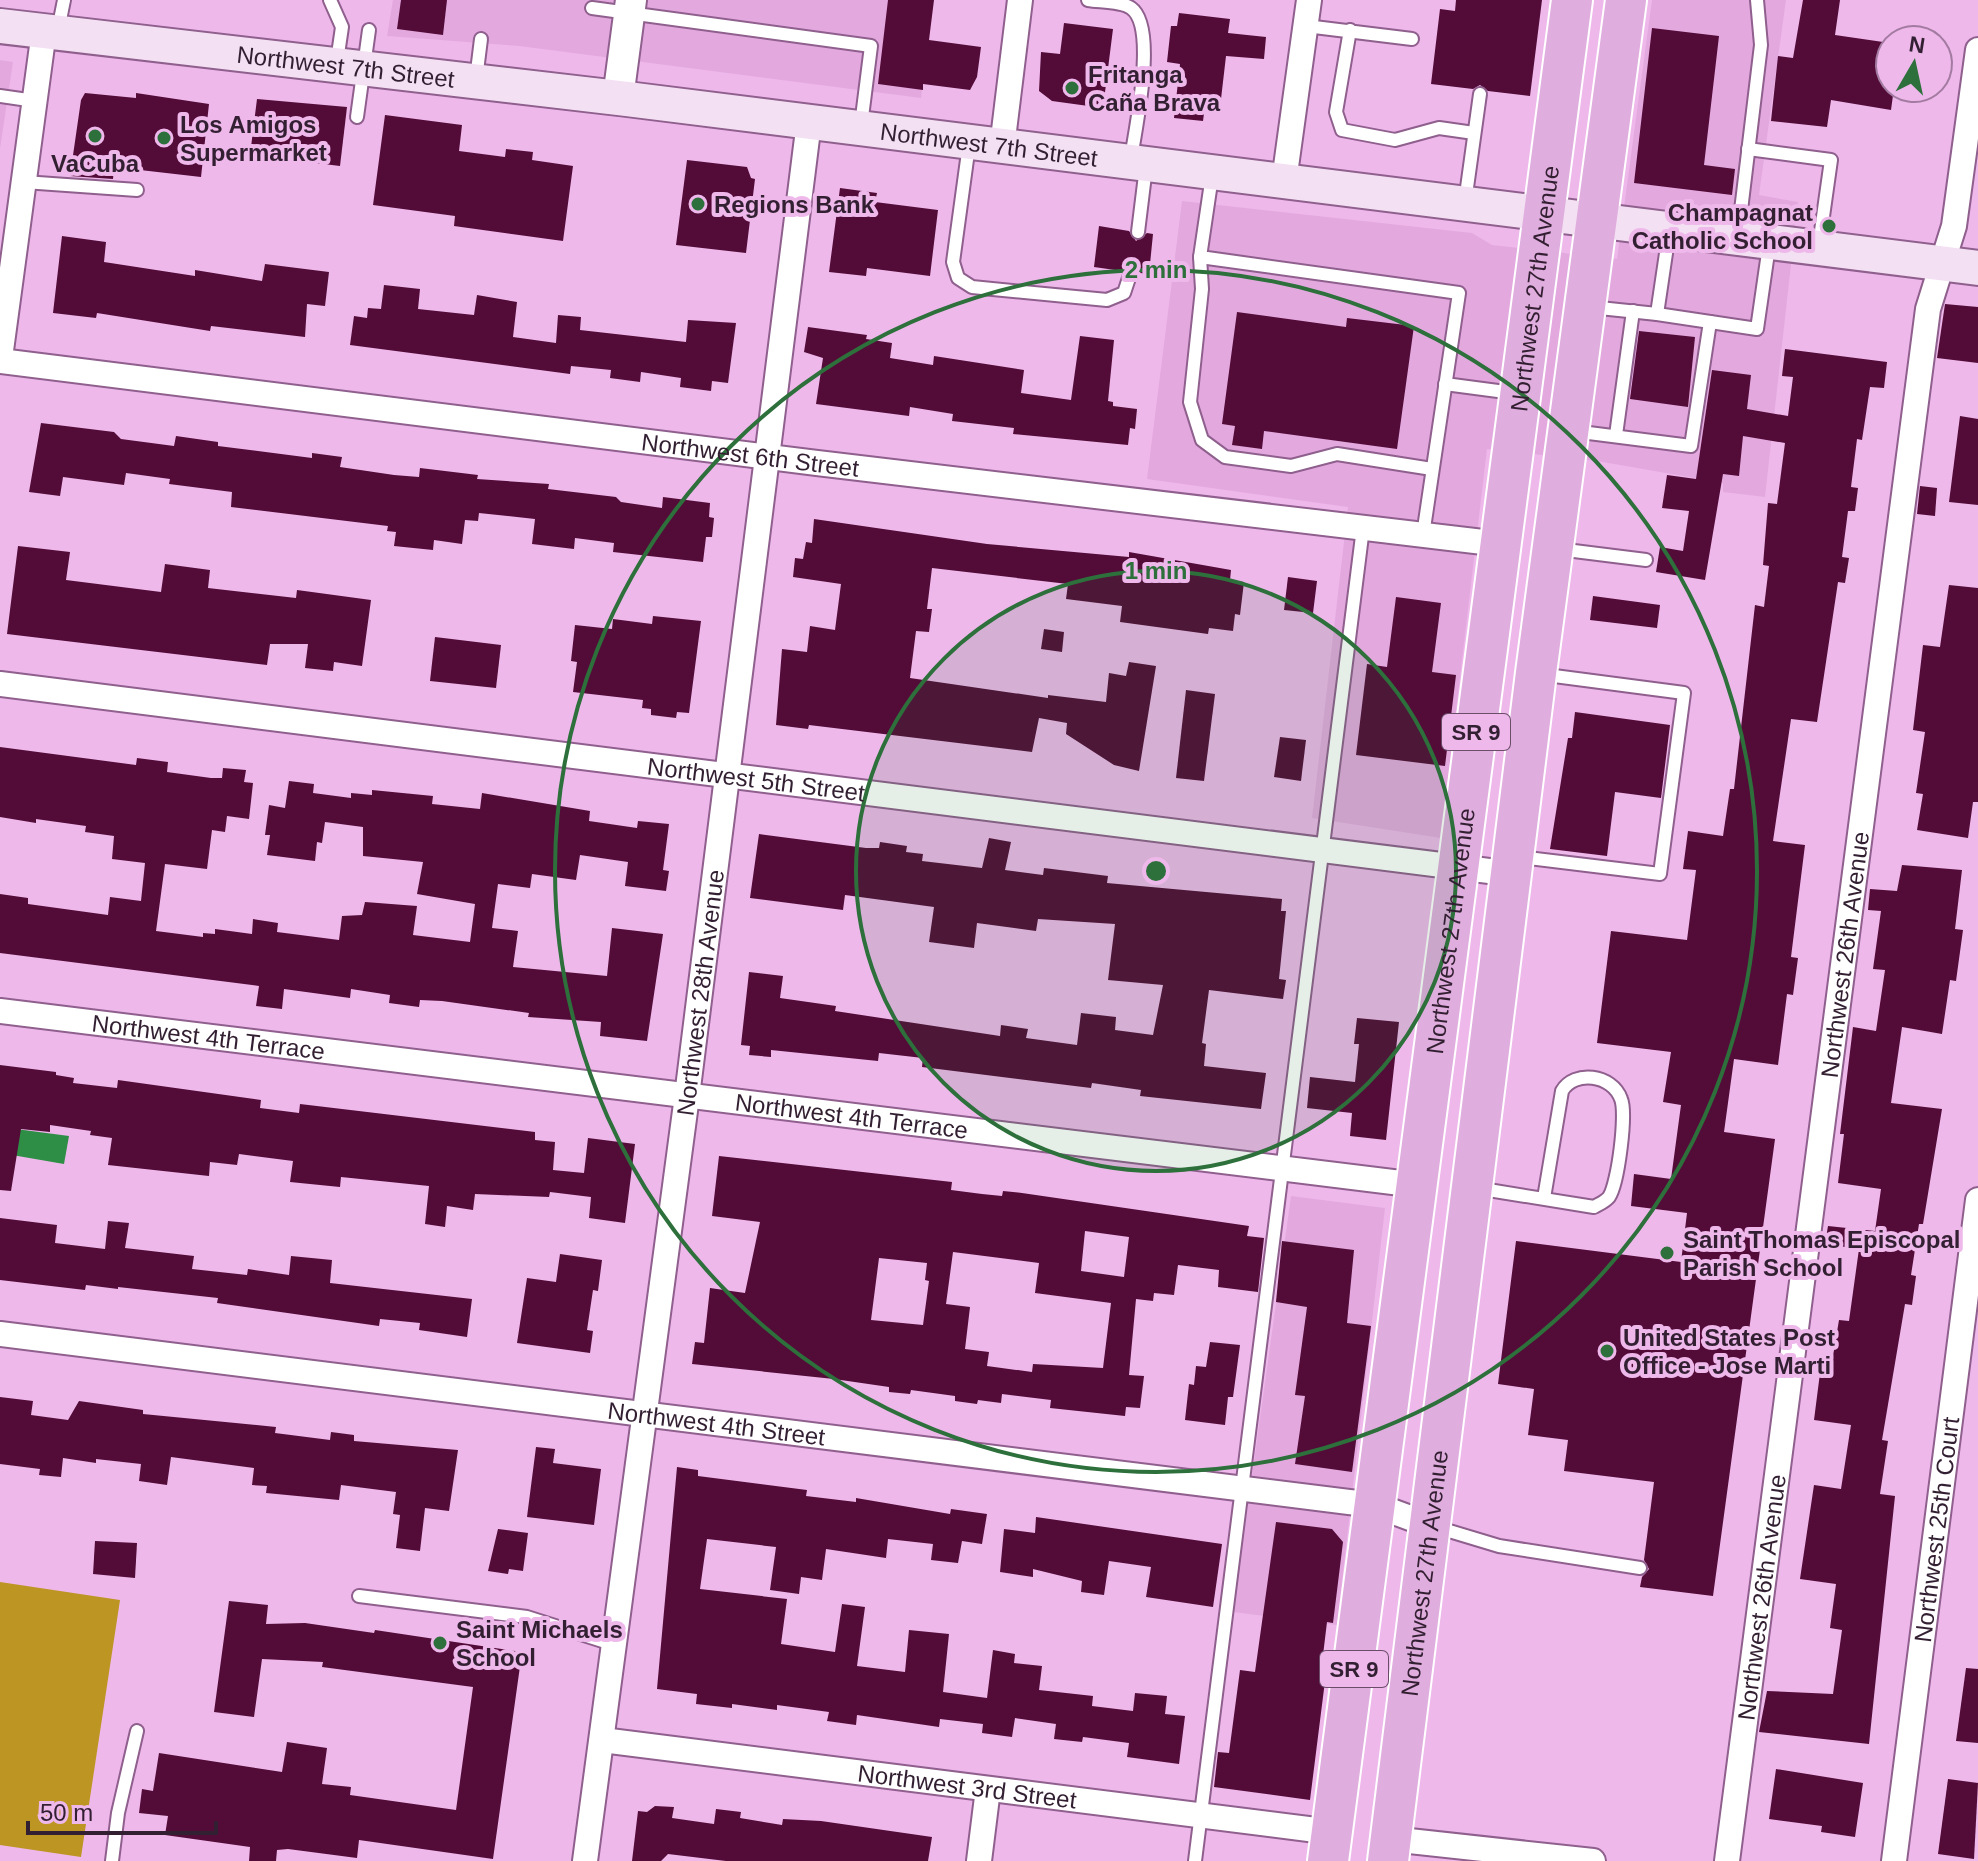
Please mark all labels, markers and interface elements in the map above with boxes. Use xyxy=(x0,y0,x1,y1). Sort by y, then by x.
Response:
north arrow xyxy=(1874,24,1954,104)
text: N xyxy=(1907,31,1927,58)
street label: Northwest 7th Street xyxy=(235,40,456,92)
place label: Fritanga Caña Brava xyxy=(1088,61,1221,116)
marker: Fritanga Caña Brava xyxy=(1063,79,1081,97)
place label: Los Amigos Supermarket xyxy=(180,111,327,166)
street label: Northwest 7th Street xyxy=(879,117,1100,171)
marker: VaCuba xyxy=(86,127,104,145)
marker: Los Amigos Supermarket xyxy=(155,129,173,147)
place label: VaCuba xyxy=(51,150,140,177)
street label: Northwest 27th Avenue xyxy=(1505,164,1564,413)
place label: Regions Bank xyxy=(714,191,875,218)
marker: Regions Bank xyxy=(689,195,707,213)
place label: Champagnat Catholic School xyxy=(1632,199,1813,254)
marker: Champagnat Catholic School xyxy=(1820,217,1838,235)
text: 2 min xyxy=(1125,256,1187,283)
street label: Northwest 6th Street xyxy=(640,428,861,481)
text: 1 min xyxy=(1125,557,1187,584)
road number: SR 9 xyxy=(1442,714,1510,750)
street label: Northwest 5th Street xyxy=(646,752,867,806)
street label: Northwest 27th Avenue xyxy=(1420,806,1479,1056)
street label: Northwest 26th Avenue xyxy=(1815,830,1874,1079)
centre of rings xyxy=(1142,857,1170,885)
street label: Northwest 28th Avenue xyxy=(671,868,729,1117)
street label: Northwest 4th Terrace xyxy=(90,1009,326,1064)
street label: Northwest 4th Terrace xyxy=(734,1088,970,1143)
place label: Saint Thomas Episcopal Parish School xyxy=(1683,1226,1960,1281)
marker: Saint Thomas Episcopal Parish School xyxy=(1658,1244,1676,1262)
place label: United States Post Office - Jose Marti xyxy=(1623,1324,1835,1379)
marker: United States Post Office - Jose Marti xyxy=(1598,1342,1616,1360)
street label: Northwest 4th Street xyxy=(606,1396,827,1450)
street label: Northwest 25th Court xyxy=(1908,1415,1964,1644)
street label: Northwest 27th Avenue xyxy=(1395,1449,1453,1698)
street label: Northwest 26th Avenue xyxy=(1732,1473,1790,1722)
place label: Saint Michaels School xyxy=(456,1616,623,1671)
marker: Saint Michaels School xyxy=(431,1634,449,1652)
road number: SR 9 xyxy=(1320,1651,1388,1687)
street label: Northwest 3rd Street xyxy=(856,1759,1078,1813)
scale bar xyxy=(28,1785,216,1835)
text: 50 m xyxy=(40,1799,93,1826)

